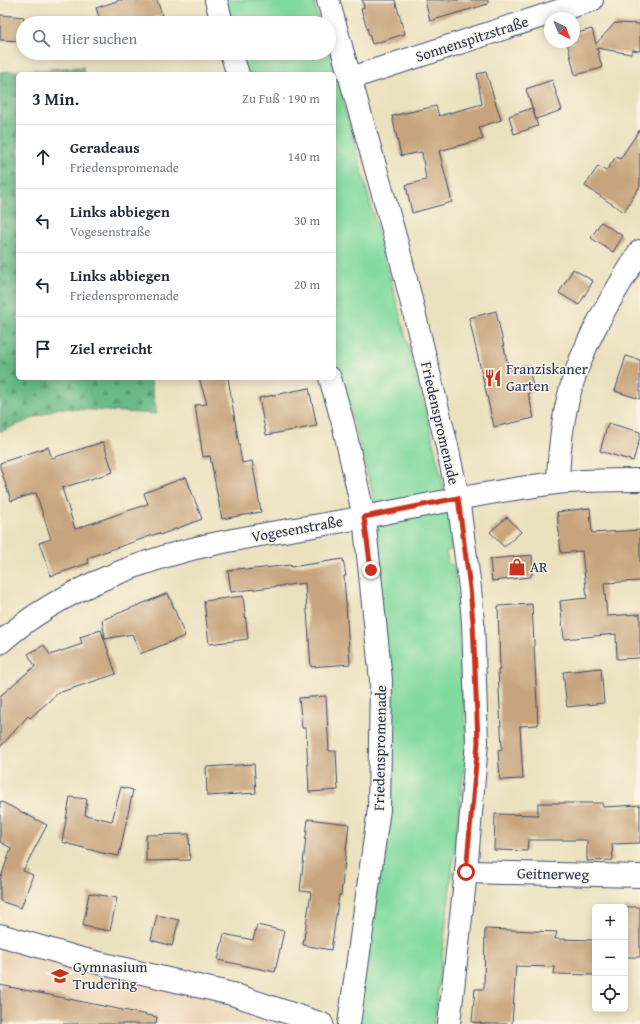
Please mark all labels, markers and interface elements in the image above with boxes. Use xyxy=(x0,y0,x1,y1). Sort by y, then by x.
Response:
street label: Sonnenspitzstraße xyxy=(413,10,531,67)
north arrow xyxy=(544,12,580,48)
search box xyxy=(16,16,336,60)
icon: search xyxy=(30,27,52,49)
text: Hier suchen xyxy=(62,28,137,49)
text: 3 Min. xyxy=(32,86,79,111)
text: Zu Fuß · 190 m xyxy=(242,89,320,108)
text: Geradeaus xyxy=(70,137,140,158)
icon: ahead xyxy=(32,146,54,168)
text: 140 m xyxy=(288,147,320,166)
text: Friedenspromenade xyxy=(70,158,179,177)
text: Links abbiegen xyxy=(70,201,170,222)
icon: left xyxy=(32,210,54,232)
text: 30 m xyxy=(294,211,320,230)
text: Vogesenstraße xyxy=(70,222,150,241)
text: Links abbiegen xyxy=(70,265,170,286)
icon: left xyxy=(32,274,54,296)
text: 20 m xyxy=(294,275,320,294)
text: Friedenspromenade xyxy=(70,286,179,305)
icon: arrive xyxy=(32,338,54,360)
text: Ziel erreicht xyxy=(70,338,152,359)
place label: Franziskaner Garten xyxy=(506,358,588,396)
street label: Friedenspromenade xyxy=(416,359,465,487)
restaurant icon: Franziskaner Garten xyxy=(483,368,503,388)
street label: Vogesenstraße xyxy=(249,510,344,547)
place label: AR xyxy=(530,556,548,577)
shop icon: AR xyxy=(507,557,527,577)
route end xyxy=(362,561,380,579)
street label: Friedenspromenade xyxy=(368,685,391,811)
street label: Geitnerweg xyxy=(517,862,590,885)
route start xyxy=(457,863,475,881)
map controls xyxy=(592,904,628,1012)
button: + xyxy=(592,904,628,940)
button: − xyxy=(592,940,628,976)
place label: Gymnasium Trudering xyxy=(73,956,148,994)
school or university icon: Gymnasium Trudering xyxy=(50,966,70,986)
button: locate xyxy=(592,976,628,1012)

